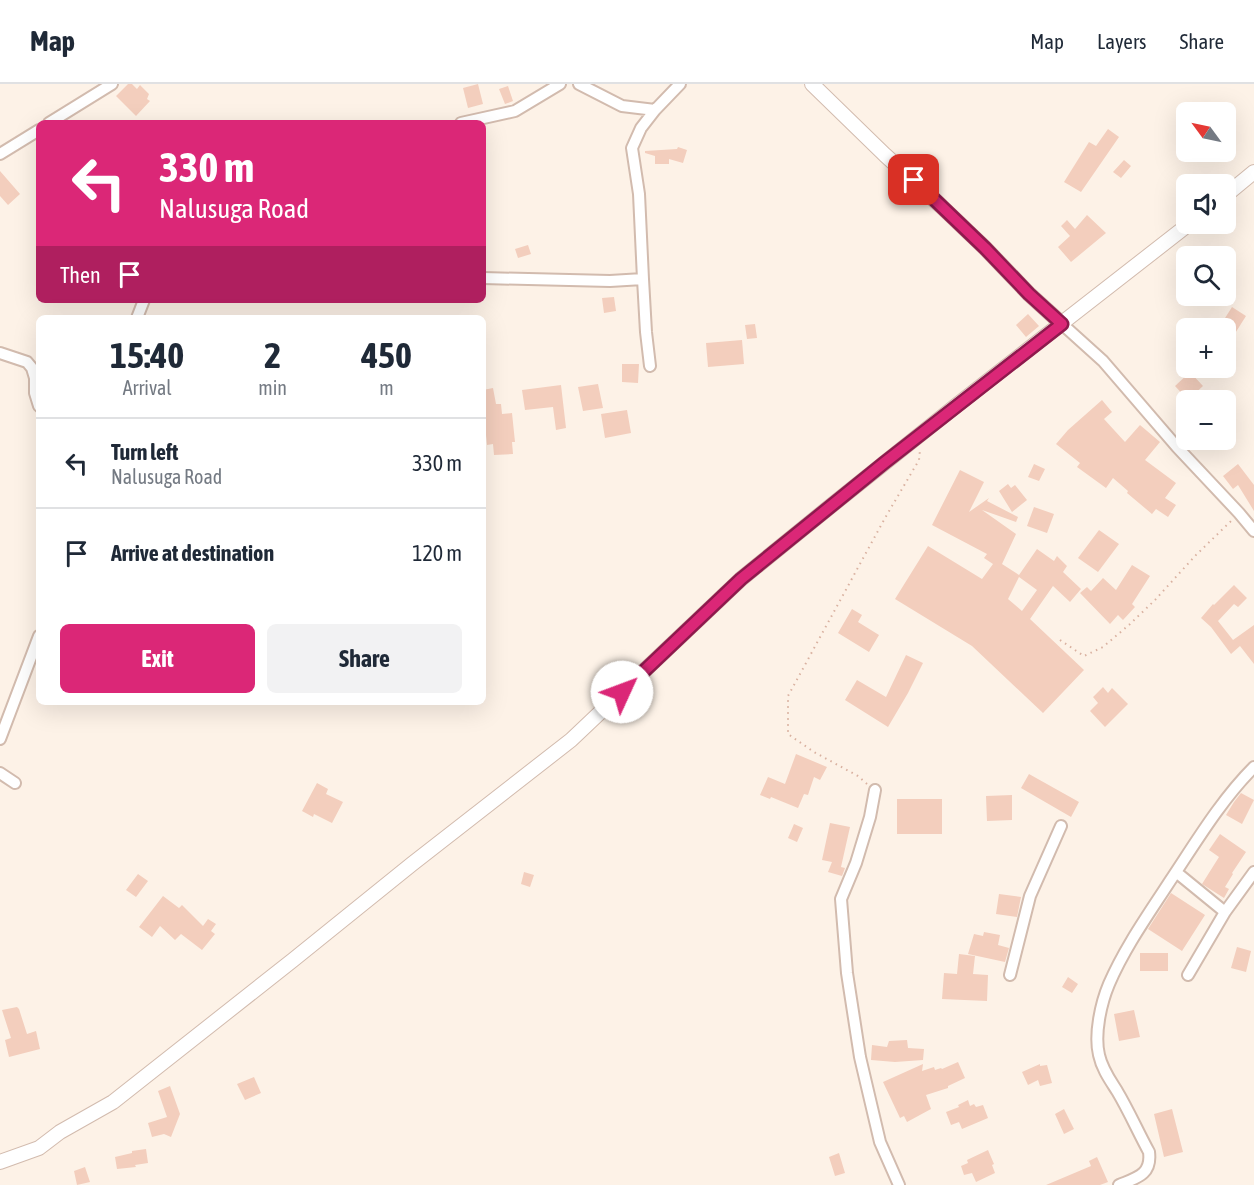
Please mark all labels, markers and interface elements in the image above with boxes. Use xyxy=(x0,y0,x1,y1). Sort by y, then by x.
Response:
text: Map xyxy=(30,25,75,57)
text: Map xyxy=(1030,29,1064,53)
text: Layers xyxy=(1097,29,1147,53)
text: Share xyxy=(1180,29,1224,53)
north arrow xyxy=(1176,102,1236,162)
map controls xyxy=(1176,102,1236,450)
text: 330 m xyxy=(159,143,254,191)
icon: left xyxy=(60,144,138,222)
pin xyxy=(888,154,939,205)
icon: arrive xyxy=(897,163,930,196)
button: sound xyxy=(1176,174,1236,234)
text: Nalusuga Road xyxy=(159,193,309,224)
button: search xyxy=(1176,246,1236,306)
icon: arrive xyxy=(113,258,146,291)
text: Then xyxy=(60,262,101,288)
button: + xyxy=(1176,318,1236,378)
text: 15:40 xyxy=(110,334,184,376)
text: 2 xyxy=(264,334,281,376)
text: 450 xyxy=(361,334,412,376)
text: Arrival xyxy=(123,376,172,399)
text: min xyxy=(258,376,287,399)
text: m xyxy=(379,376,394,399)
button: − xyxy=(1176,390,1236,450)
text: Turn left xyxy=(111,439,178,465)
icon: left xyxy=(60,447,93,480)
text: 330 m xyxy=(412,450,462,476)
text: Nalusuga Road xyxy=(111,465,222,488)
icon: arrive xyxy=(60,537,93,570)
text: Arrive at destination xyxy=(111,540,274,566)
text: 120 m xyxy=(412,540,462,566)
button: Exit xyxy=(60,624,255,693)
button: Share xyxy=(267,624,462,693)
position arrow xyxy=(590,660,654,724)

